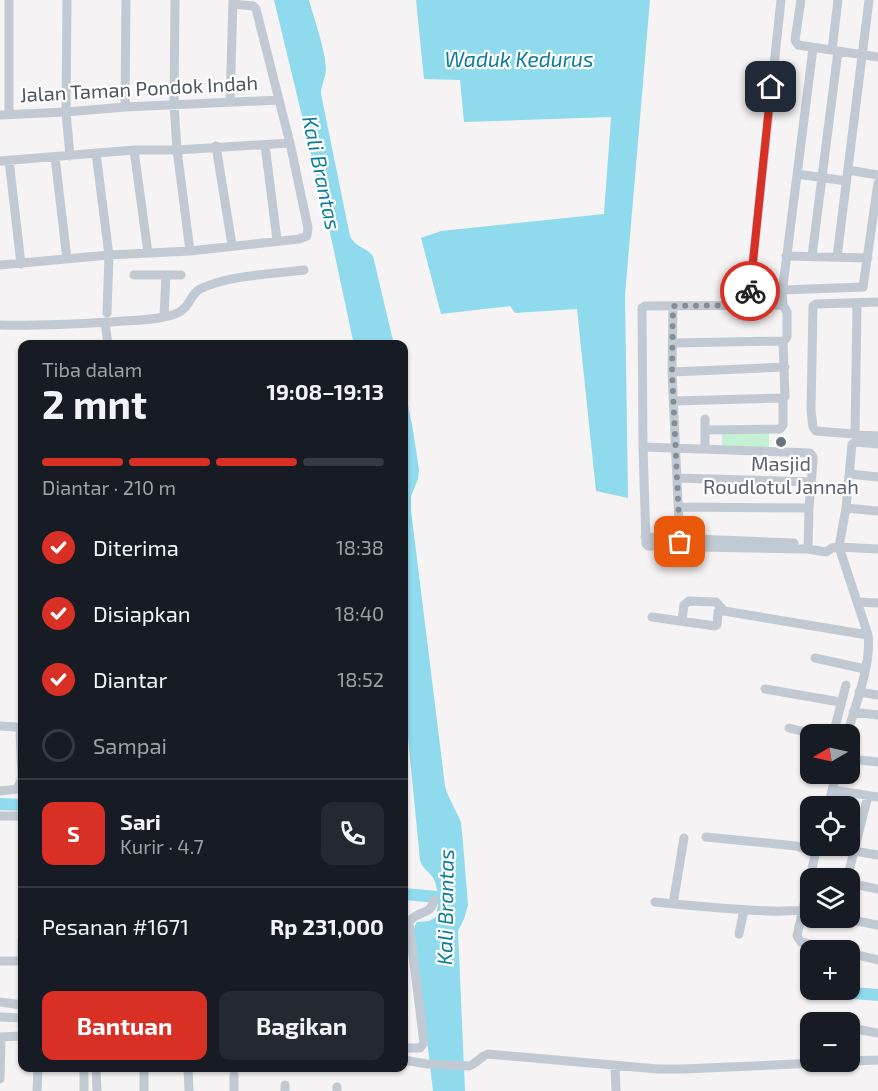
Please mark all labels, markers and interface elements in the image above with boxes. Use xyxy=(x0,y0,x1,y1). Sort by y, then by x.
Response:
water label: Waduk Kedurus xyxy=(444,46,594,71)
pin xyxy=(745,61,796,112)
street label: Jalan Taman Pondok Indah xyxy=(19,70,259,106)
icon: home xyxy=(754,70,787,103)
water label: Kali Brantas xyxy=(298,113,347,232)
courier xyxy=(720,261,780,321)
icon: bike xyxy=(734,275,767,308)
text: Tiba dalam xyxy=(42,357,142,381)
text: 19:08–19:13 xyxy=(267,378,384,404)
text: 2 mnt xyxy=(42,380,147,427)
marker: Masjid Roudlotul Jannah xyxy=(774,435,788,449)
place label: Masjid Roudlotul Jannah xyxy=(703,451,859,498)
text: Diantar · 210 m xyxy=(42,475,176,499)
pin xyxy=(654,516,705,567)
icon: bag xyxy=(663,525,696,558)
icon: check xyxy=(42,531,75,564)
text: Diterima xyxy=(93,534,179,560)
text: 18:38 xyxy=(336,535,384,559)
icon: check xyxy=(42,597,75,630)
text: Disiapkan xyxy=(93,600,191,626)
text: 18:40 xyxy=(335,601,384,625)
icon: check xyxy=(42,663,75,696)
text: Diantar xyxy=(93,666,167,692)
text: 18:52 xyxy=(337,667,384,691)
north arrow xyxy=(800,724,860,784)
map controls xyxy=(800,724,860,1072)
text: Sampai xyxy=(93,732,167,758)
button: locate xyxy=(800,796,860,856)
button: phone xyxy=(321,802,384,865)
text: Sari xyxy=(120,808,161,834)
text: S xyxy=(67,820,80,846)
text: Kurir · 4.7 xyxy=(120,834,204,858)
water label: Kali Brantas xyxy=(431,849,458,965)
button: layers xyxy=(800,868,860,928)
text: Pesanan #1671 xyxy=(42,913,189,939)
text: Rp 231,000 xyxy=(270,913,384,939)
button: + xyxy=(800,940,860,1000)
button: Bantuan xyxy=(42,991,207,1060)
button: Bagikan xyxy=(219,991,384,1060)
button: − xyxy=(800,1012,860,1072)

